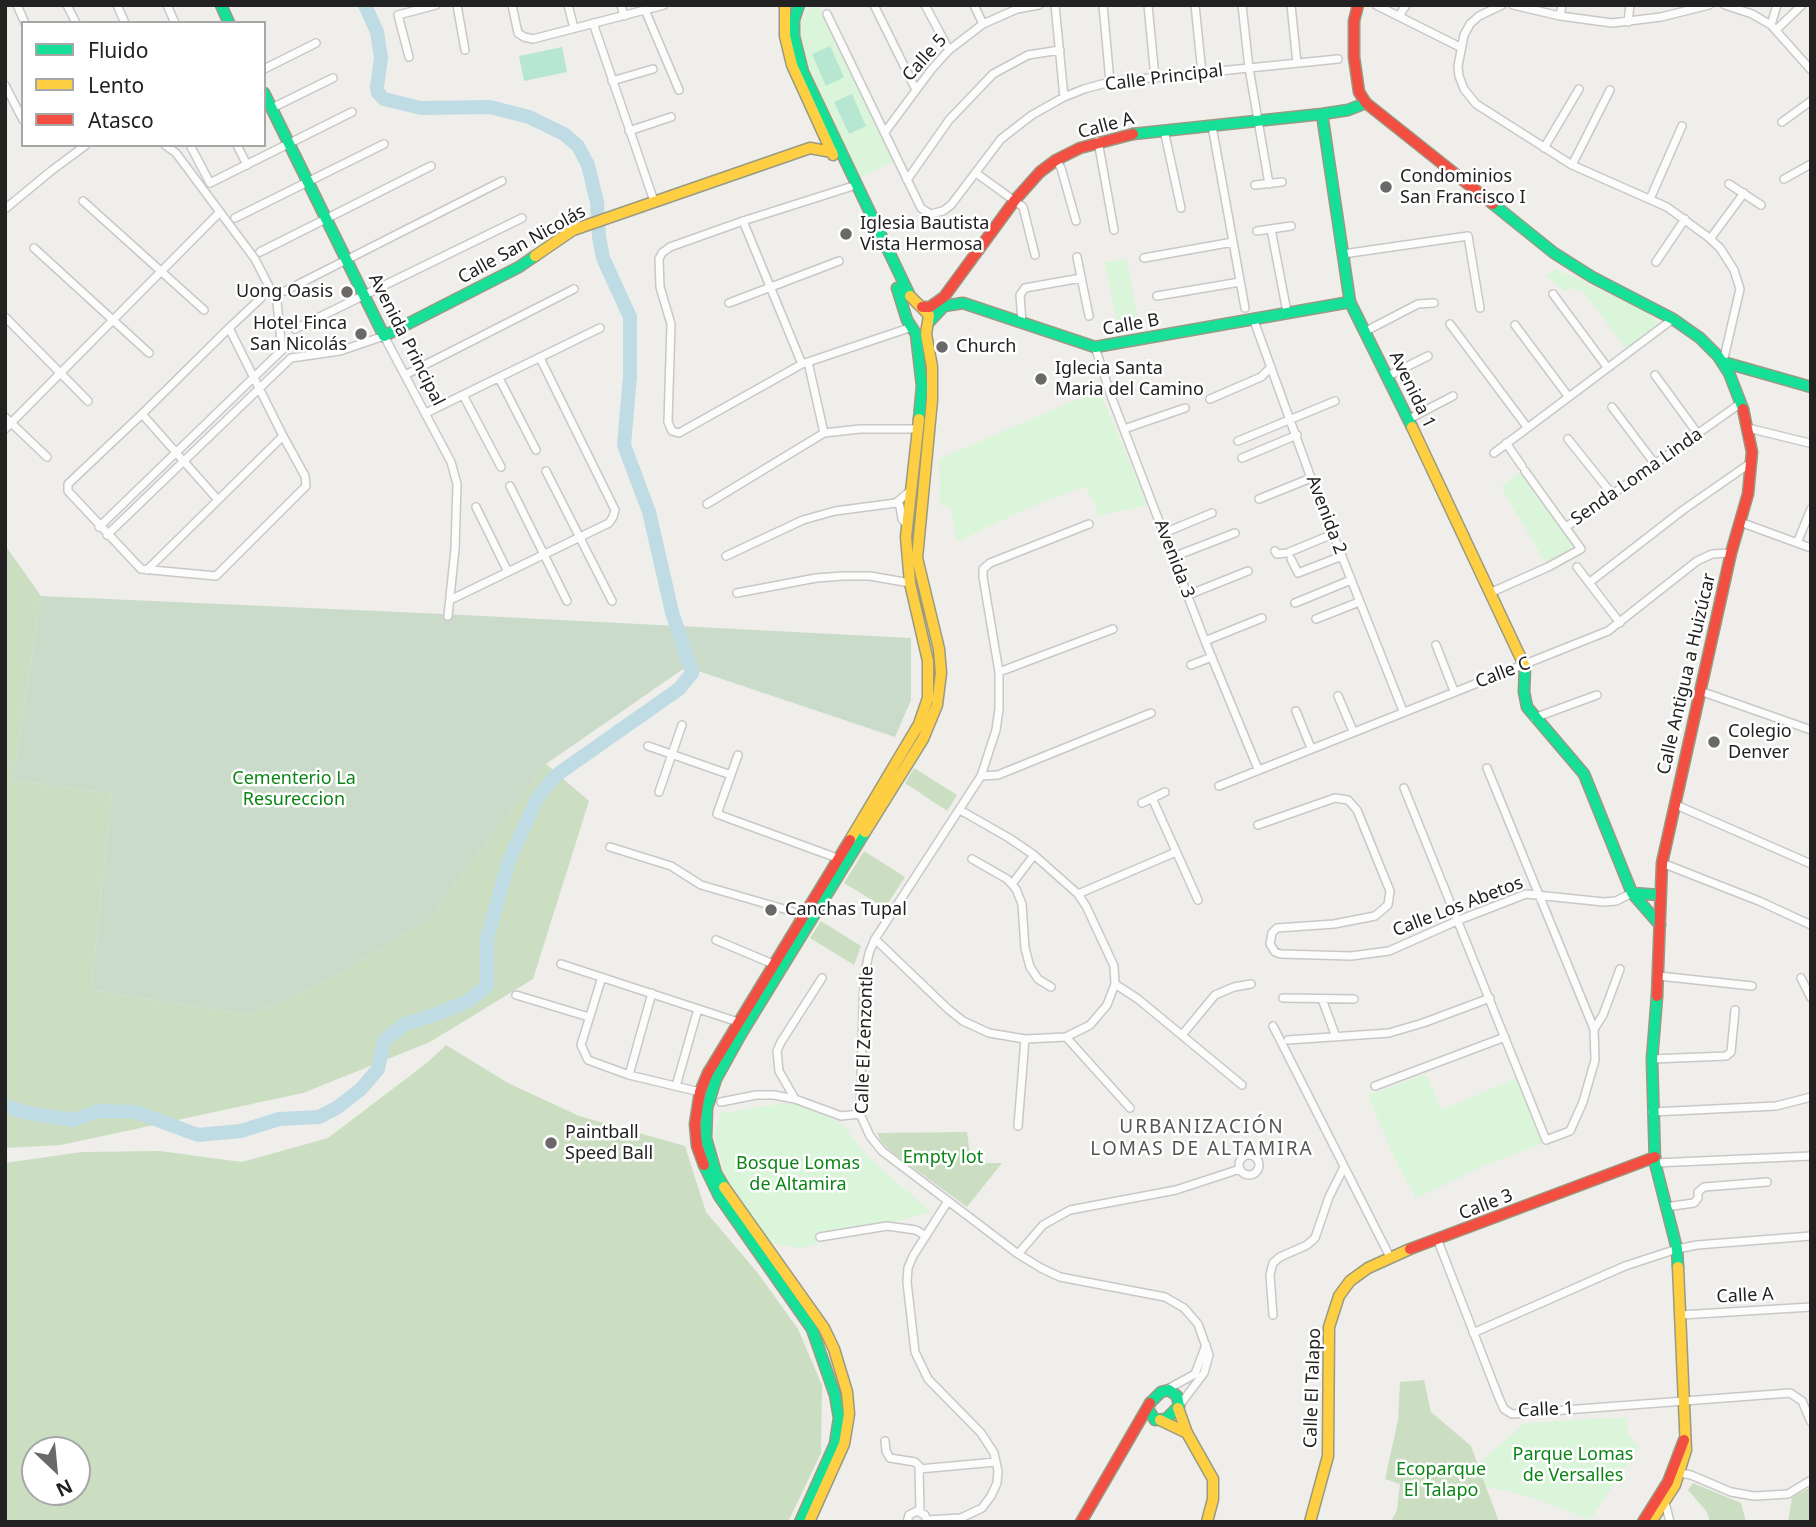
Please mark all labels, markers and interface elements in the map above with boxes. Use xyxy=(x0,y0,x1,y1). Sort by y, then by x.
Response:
legend xyxy=(21,21,266,147)
street label: Calle 5 xyxy=(898,30,952,86)
text: Fluido xyxy=(88,36,148,64)
street label: Calle Principal xyxy=(1104,60,1224,96)
text: Lento xyxy=(88,71,144,99)
text: Atasco xyxy=(88,106,154,134)
street label: Calle A xyxy=(1076,108,1136,144)
place label: Condominios San Francisco I xyxy=(1400,166,1526,208)
marker: Condominios San Francisco I xyxy=(1378,179,1394,195)
street label: Calle San Nicolás xyxy=(454,201,590,289)
place label: Iglesia Bautista Vista Hermosa xyxy=(860,213,989,256)
marker: Iglesia Bautista Vista Hermosa xyxy=(838,226,854,242)
street label: Avenida Principal xyxy=(363,270,449,410)
place label: Uong Oasis xyxy=(236,281,333,303)
marker: Uong Oasis xyxy=(339,284,355,300)
street label: Calle B xyxy=(1101,309,1161,341)
place label: Hotel Finca San Nicolás xyxy=(250,313,347,356)
marker: Hotel Finca San Nicolás xyxy=(353,326,369,342)
place label: Church xyxy=(956,336,1016,358)
marker: Church xyxy=(934,339,950,355)
street label: Avenida 1 xyxy=(1384,348,1440,432)
place label: Iglecia Santa Maria del Camino xyxy=(1055,358,1204,400)
marker: Iglecia Santa Maria del Camino xyxy=(1033,371,1049,387)
street label: Senda Loma Linda xyxy=(1567,424,1707,530)
street label: Avenida 2 xyxy=(1301,473,1351,557)
street label: Avenida 3 xyxy=(1149,517,1199,601)
street label: Calle Antigua a Huizúcar xyxy=(1653,571,1721,777)
street label: Calle C xyxy=(1473,653,1533,693)
place label: Colegio Denver xyxy=(1728,721,1792,764)
marker: Colegio Denver xyxy=(1706,734,1722,750)
park label: Cementerio La Resureccion xyxy=(232,768,356,810)
street label: Calle Los Abetos xyxy=(1390,872,1526,942)
place label: Canchas Tupal xyxy=(785,899,907,921)
marker: Canchas Tupal xyxy=(763,902,779,918)
street label: Calle El Zenzontle xyxy=(852,966,878,1114)
district label: URBANIZACIÓN LOMAS DE ALTAMIRA xyxy=(1092,1117,1312,1161)
place label: Paintball Speed Ball xyxy=(565,1122,653,1164)
marker: Paintball Speed Ball xyxy=(543,1135,559,1151)
park label: Empty lot xyxy=(903,1147,983,1169)
park label: Bosque Lomas de Altamira xyxy=(736,1153,860,1196)
street label: Calle 3 xyxy=(1456,1185,1516,1225)
street label: Calle A xyxy=(1716,1284,1774,1308)
street label: Calle El Talapo xyxy=(1300,1328,1326,1448)
street label: Calle 1 xyxy=(1518,1398,1574,1422)
north arrow xyxy=(21,1436,91,1506)
park label: Parque Lomas de Versalles xyxy=(1513,1444,1633,1486)
park label: Ecoparque El Talapo xyxy=(1396,1459,1486,1502)
text: N xyxy=(52,1473,77,1503)

